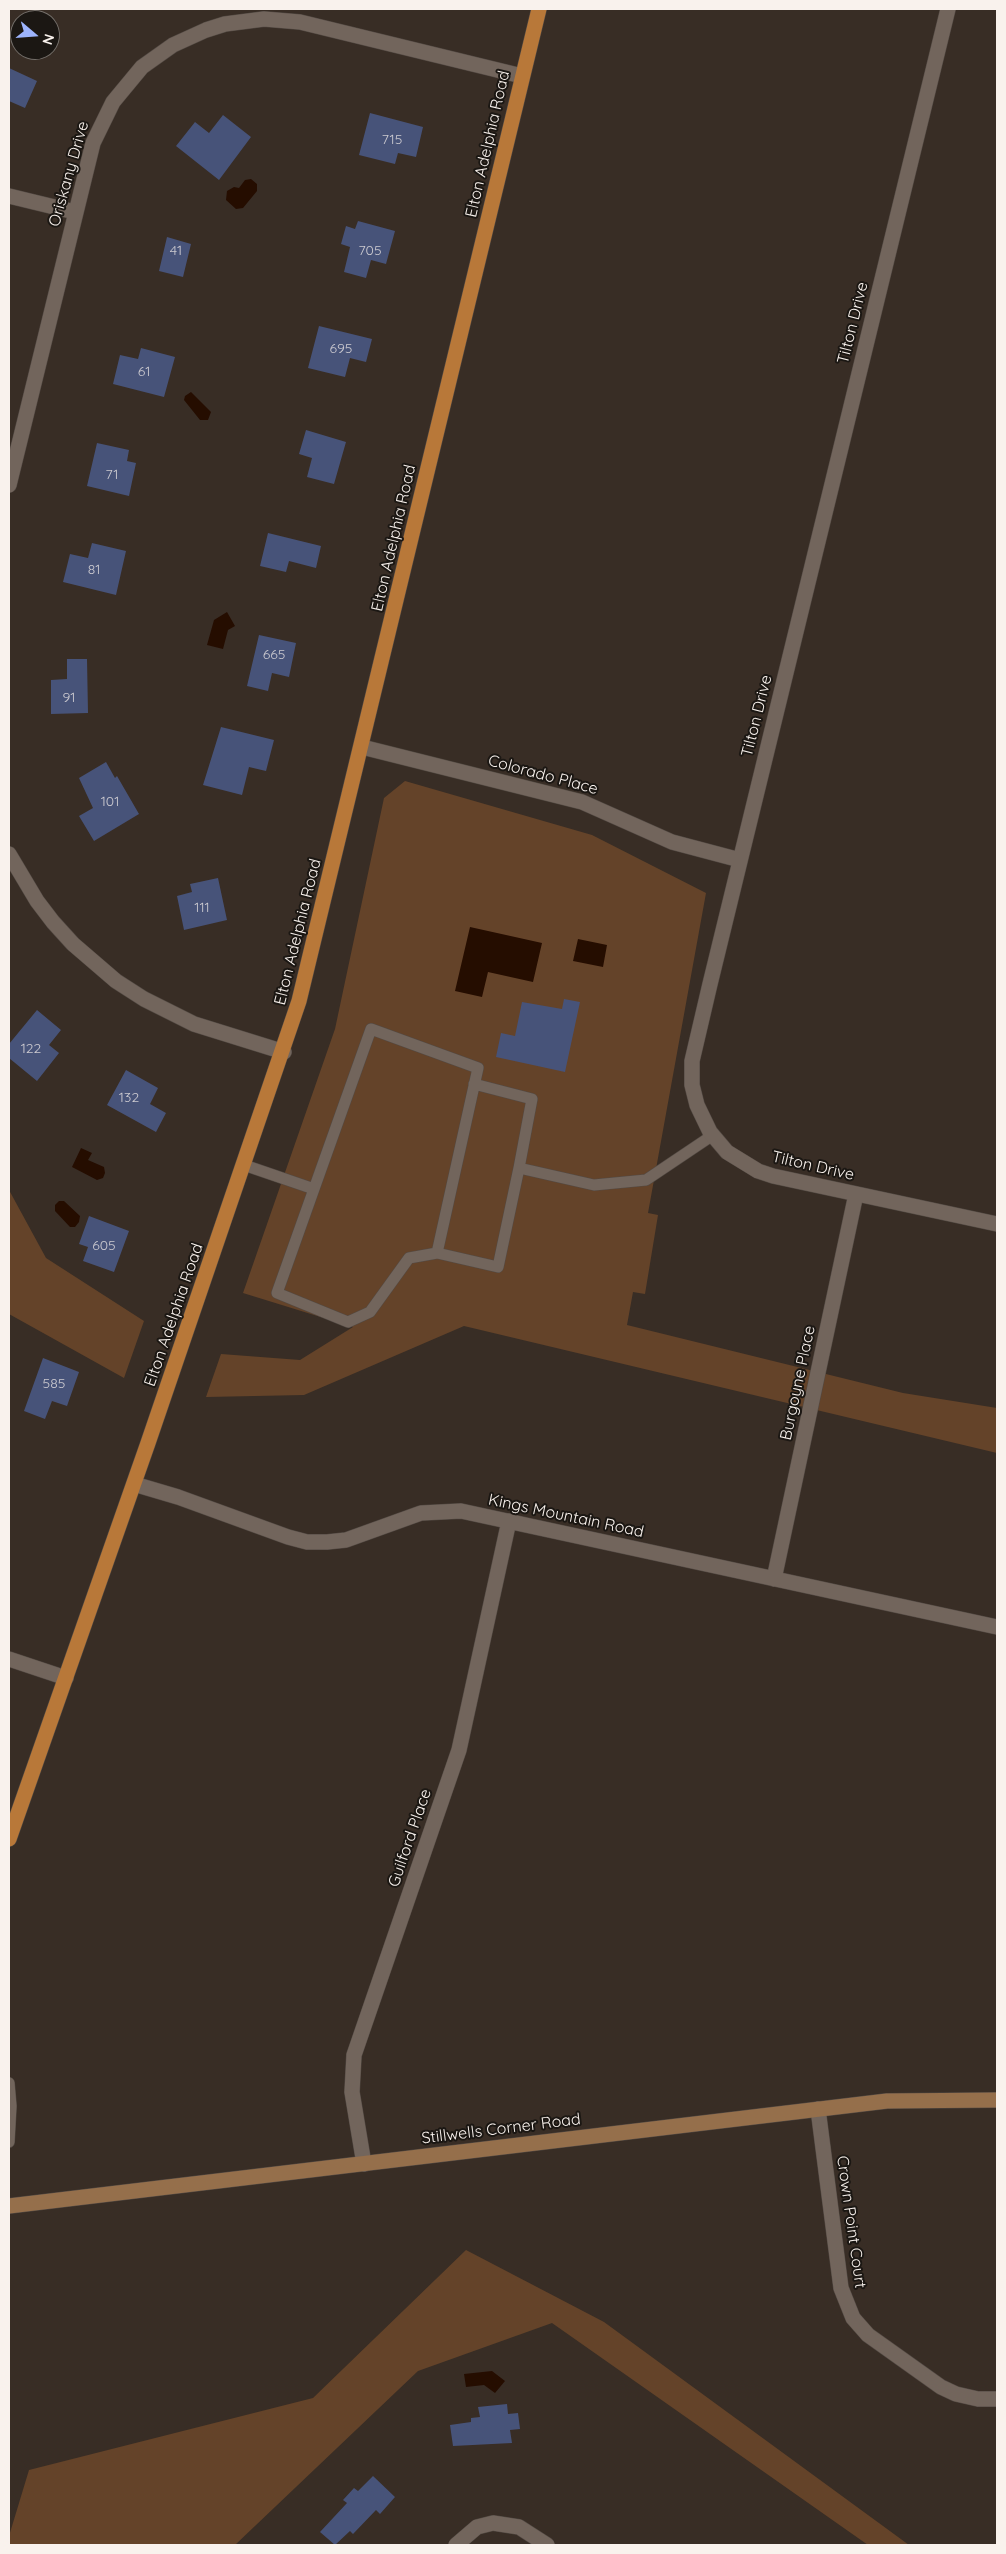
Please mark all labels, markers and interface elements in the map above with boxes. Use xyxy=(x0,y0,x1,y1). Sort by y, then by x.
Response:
north arrow xyxy=(10,10,60,60)
text: N xyxy=(38,32,58,47)
street label: Elton Adelphia Road xyxy=(462,69,514,219)
street label: Oriskany Drive xyxy=(45,119,93,229)
house number: 715 xyxy=(382,132,402,148)
house number: 41 xyxy=(170,243,182,259)
house number: 705 xyxy=(358,243,382,259)
street label: Tilton Drive xyxy=(834,280,872,366)
house number: 695 xyxy=(330,341,352,357)
house number: 61 xyxy=(138,364,150,380)
street label: Elton Adelphia Road xyxy=(368,463,420,613)
house number: 71 xyxy=(105,467,119,483)
house number: 81 xyxy=(88,562,100,578)
house number: 665 xyxy=(263,647,285,663)
street label: Tilton Drive xyxy=(738,673,776,759)
house number: 91 xyxy=(62,690,76,706)
street label: Colorado Place xyxy=(486,751,600,799)
house number: 101 xyxy=(101,794,119,810)
street label: Elton Adelphia Road xyxy=(271,857,325,1007)
house number: 111 xyxy=(194,900,210,916)
house number: 122 xyxy=(21,1041,41,1057)
house number: 132 xyxy=(119,1090,139,1106)
street label: Tilton Drive xyxy=(770,1147,856,1185)
house number: 605 xyxy=(92,1238,116,1254)
street label: Elton Adelphia Road xyxy=(140,1241,208,1389)
street label: Burgoyne Place xyxy=(776,1324,820,1442)
house number: 585 xyxy=(43,1376,65,1392)
street label: Kings Mountain Road xyxy=(487,1490,645,1542)
street label: Guilford Place xyxy=(384,1787,436,1889)
street label: Stillwells Corner Road xyxy=(420,2110,582,2148)
street label: Crown Point Court xyxy=(832,2154,870,2290)

